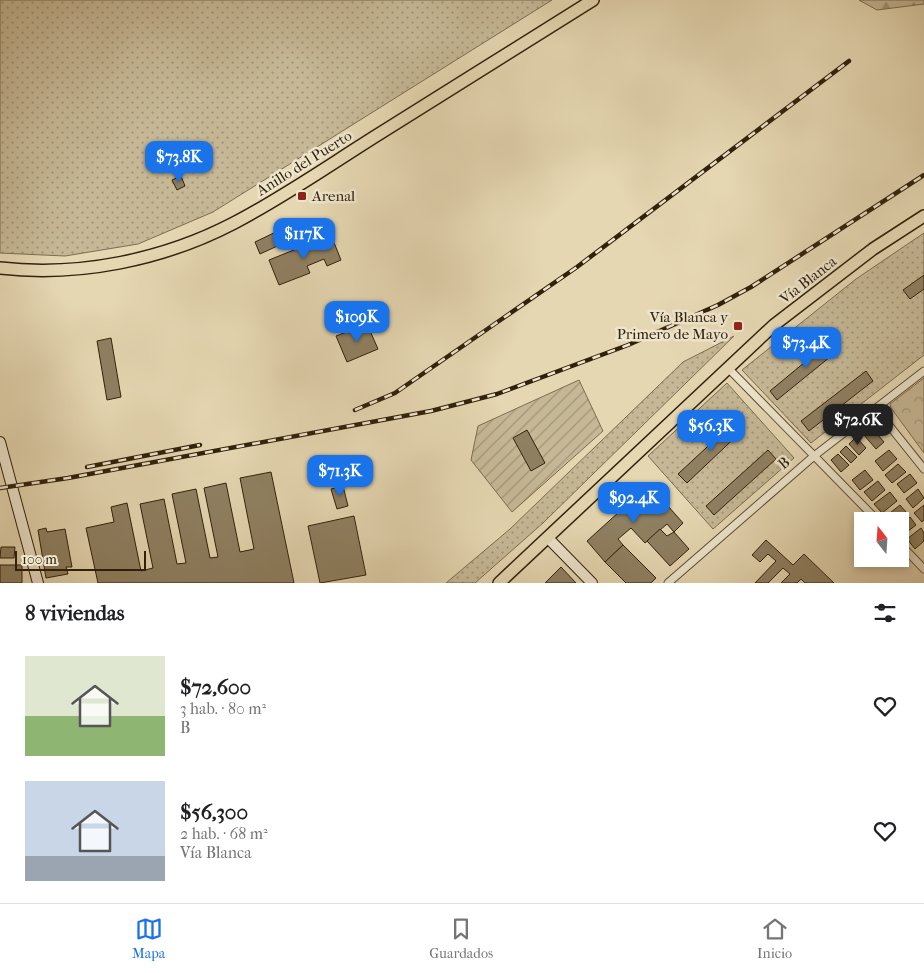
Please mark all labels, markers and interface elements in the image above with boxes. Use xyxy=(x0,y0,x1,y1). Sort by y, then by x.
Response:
street label: Anillo del Puerto xyxy=(252,126,355,200)
pin: $73.8K xyxy=(138,140,220,183)
text: $73.8K xyxy=(156,147,202,166)
place label: Arenal xyxy=(311,187,355,205)
marker: Arenal xyxy=(296,190,308,202)
pin: $117K xyxy=(269,218,339,260)
text: $117K xyxy=(284,224,324,243)
street label: Vía Blanca xyxy=(775,252,841,308)
pin: $109K xyxy=(322,300,392,343)
text: $109K xyxy=(335,307,379,326)
place label: Vía Blanca y Primero de Mayo xyxy=(617,308,729,343)
marker: Vía Blanca y Primero de Mayo xyxy=(732,320,744,332)
pin: $73.4K xyxy=(765,326,847,369)
text: $73.4K xyxy=(782,333,830,352)
pin: $72.6K xyxy=(817,404,899,446)
pin: $56.3K xyxy=(670,410,752,452)
text: $72.6K xyxy=(834,410,882,429)
text: $56.3K xyxy=(688,416,734,435)
street label: B xyxy=(774,453,794,473)
pin: $71.3K xyxy=(299,454,381,497)
text: $71.3K xyxy=(318,461,362,480)
pin: $92.4K xyxy=(593,482,675,524)
text: $92.4K xyxy=(609,488,659,507)
north arrow xyxy=(854,512,909,568)
map controls xyxy=(854,512,909,567)
scale bar xyxy=(15,548,146,571)
text: 100 m xyxy=(22,551,57,568)
icon: filters xyxy=(871,599,899,627)
text: 8 viviendas xyxy=(25,601,124,625)
text: $72,600 xyxy=(180,675,251,699)
icon: home xyxy=(65,676,125,736)
icon: heart xyxy=(871,692,899,720)
text: 3 hab. · 80 m² xyxy=(180,699,266,718)
text: B xyxy=(180,718,190,737)
text: $56,300 xyxy=(180,800,248,824)
icon: home xyxy=(65,801,125,861)
icon: heart xyxy=(871,817,899,845)
text: 2 hab. · 68 m² xyxy=(180,824,268,843)
text: Vía Blanca xyxy=(180,843,252,862)
tab: Mapa xyxy=(132,915,165,962)
tab: Guardados xyxy=(429,915,493,962)
tab: Inicio xyxy=(757,915,792,962)

